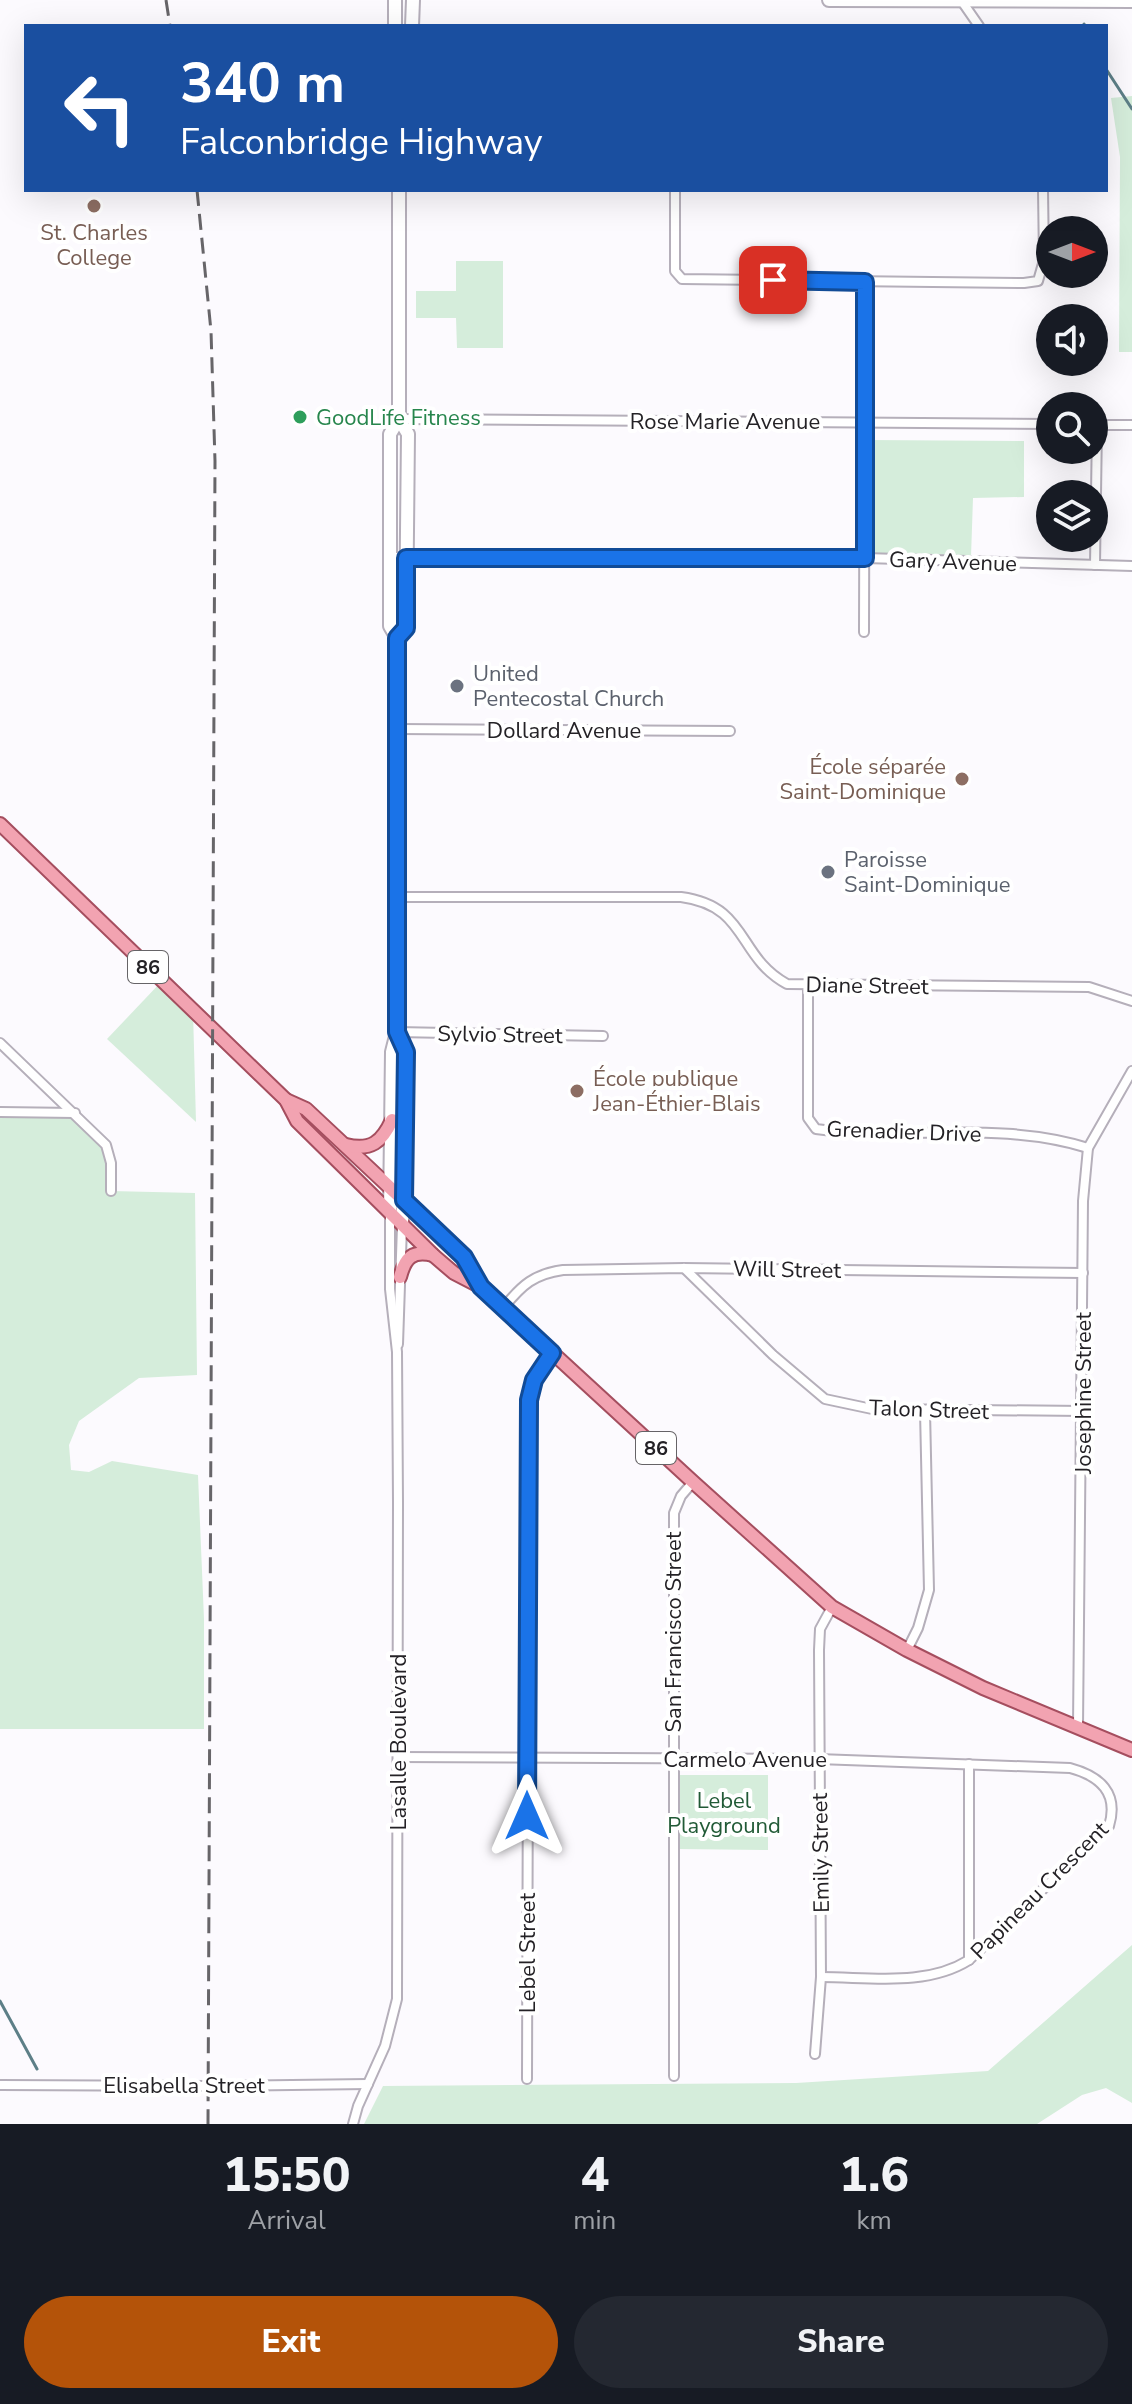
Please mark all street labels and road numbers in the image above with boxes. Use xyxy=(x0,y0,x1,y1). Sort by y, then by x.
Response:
street label: Rose Marie Avenue xyxy=(630,407,820,437)
street label: Gary Avenue xyxy=(888,545,1017,579)
street label: Dollard Avenue xyxy=(487,716,641,746)
road number: 86 xyxy=(128,951,168,983)
street label: Diane Street xyxy=(805,970,929,1002)
street label: Sylvio Street xyxy=(437,1019,563,1051)
street label: Grenadier Drive xyxy=(826,1114,982,1150)
street label: Will Street xyxy=(733,1254,842,1286)
street label: Josephine Street xyxy=(1069,1312,1099,1475)
street label: Talon Street xyxy=(868,1393,990,1427)
road number: 86 xyxy=(636,1432,676,1464)
street label: San Francisco Street xyxy=(659,1531,689,1732)
street label: Lasalle Boulevard xyxy=(384,1654,414,1830)
street label: Carmelo Avenue xyxy=(663,1745,827,1775)
street label: Emily Street xyxy=(805,1792,837,1913)
street label: Papineau Crescent xyxy=(964,1815,1115,1966)
street label: Lebel Street xyxy=(513,1893,543,2013)
street label: Elisabella Street xyxy=(103,2071,265,2101)

